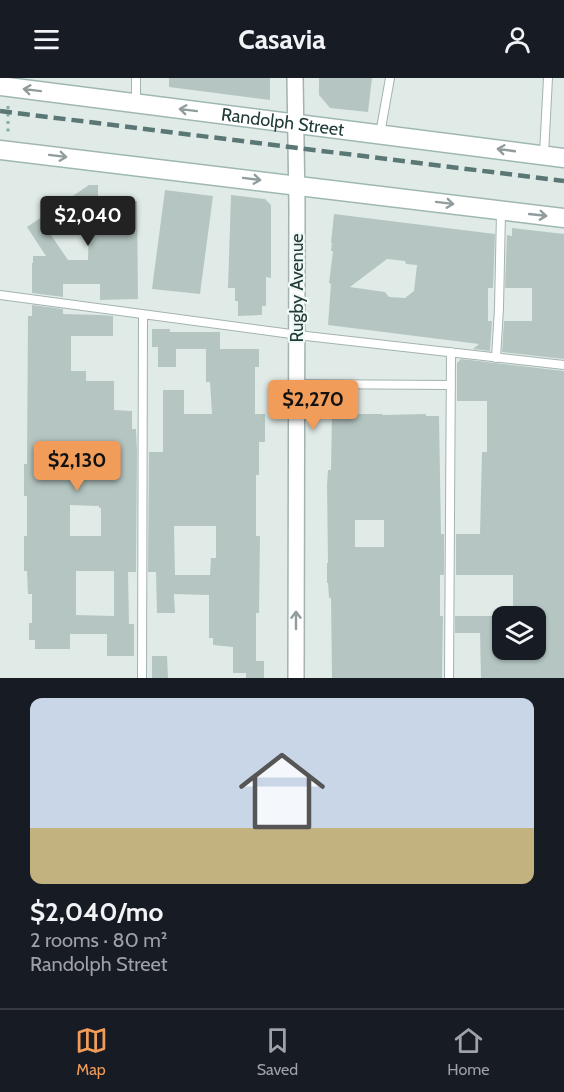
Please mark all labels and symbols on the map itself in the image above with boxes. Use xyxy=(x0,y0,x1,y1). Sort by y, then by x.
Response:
one-way arrow xyxy=(23,84,42,95)
street label: Randolph Street xyxy=(220,103,345,141)
one-way arrow xyxy=(178,104,198,115)
one-way arrow xyxy=(497,145,516,156)
one-way arrow xyxy=(48,151,68,162)
one-way arrow xyxy=(241,174,261,185)
pin: $2,040 xyxy=(39,196,137,247)
one-way arrow xyxy=(435,198,455,209)
one-way arrow xyxy=(528,210,548,221)
street label: Rugby Avenue xyxy=(286,233,308,343)
pin: $2,270 xyxy=(264,380,362,431)
pin: $2,130 xyxy=(28,441,126,492)
one-way arrow xyxy=(290,610,302,630)

